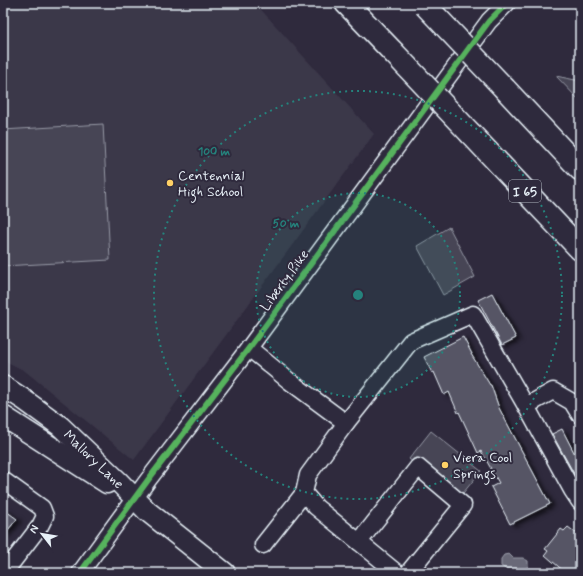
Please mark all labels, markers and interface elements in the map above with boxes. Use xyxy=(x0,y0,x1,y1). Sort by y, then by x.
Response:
text: 100 m xyxy=(198,144,231,160)
place label: Centennial High School xyxy=(178,167,244,203)
marker: Centennial High School xyxy=(165,178,175,188)
road number: I 65 xyxy=(509,180,541,202)
text: 50 m xyxy=(273,216,300,232)
street label: Liberty Pike xyxy=(256,246,313,315)
centre of rings xyxy=(351,288,365,302)
street label: Mallory Lane xyxy=(59,426,127,493)
place label: Viera Cool Springs xyxy=(453,449,512,485)
marker: Viera Cool Springs xyxy=(440,460,450,470)
north arrow xyxy=(22,514,62,554)
text: N xyxy=(26,523,42,536)

